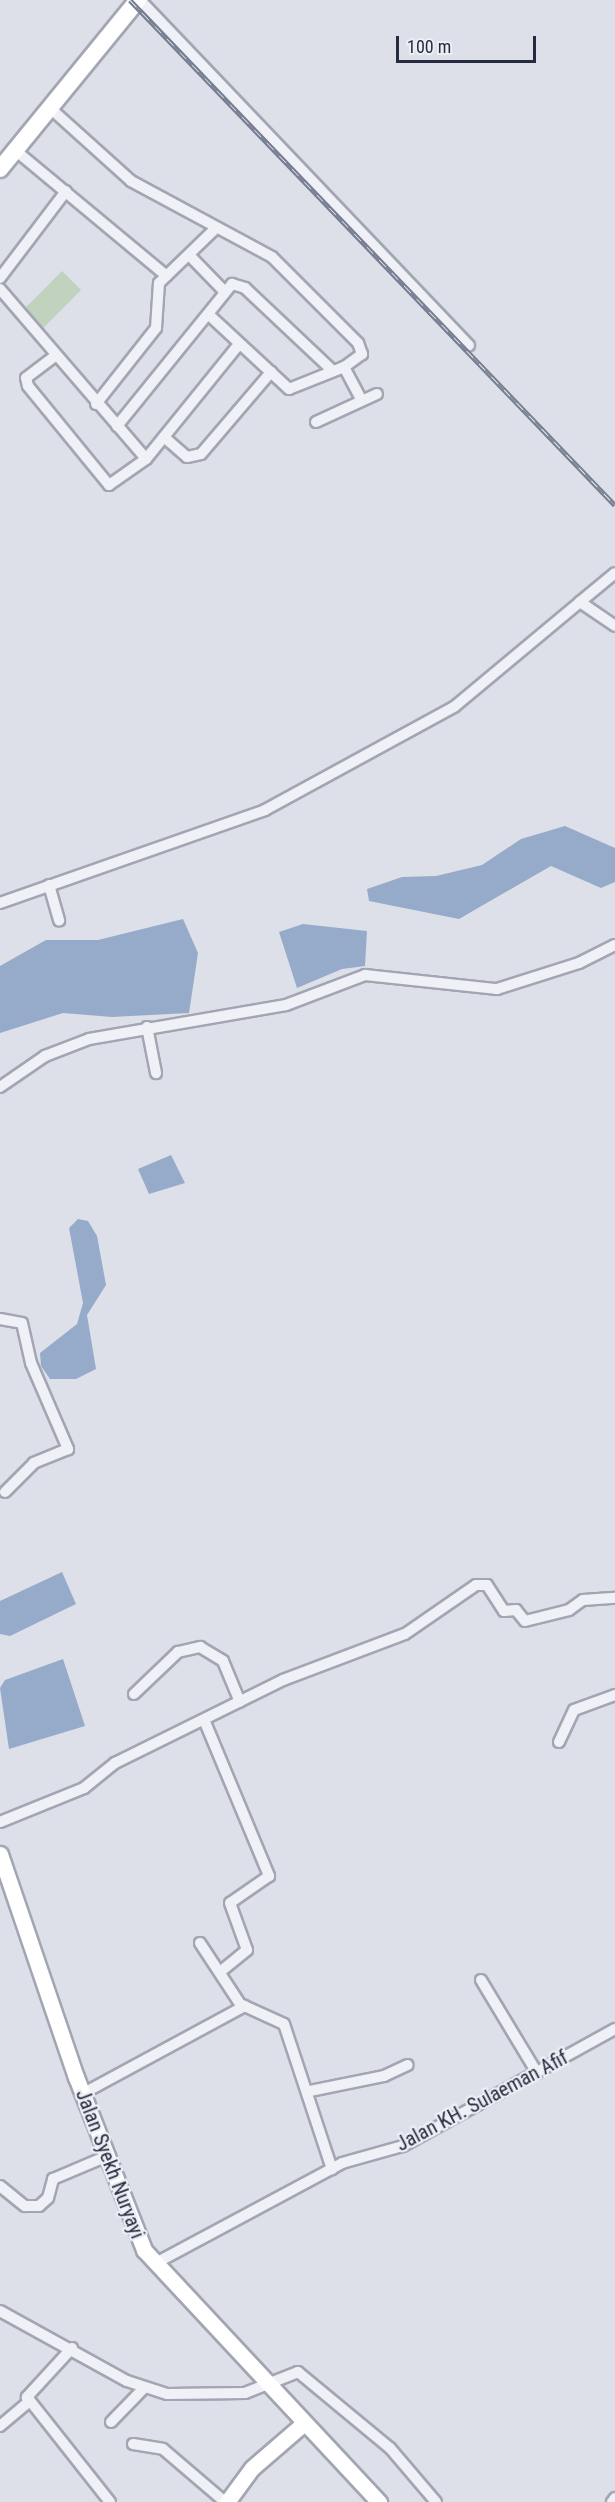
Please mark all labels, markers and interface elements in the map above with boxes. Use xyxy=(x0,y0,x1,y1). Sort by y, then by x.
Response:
scale bar xyxy=(399,24,538,62)
text: 100 m xyxy=(407,36,451,57)
street label: Jalan KH. Sulaeman Afif xyxy=(392,2046,572,2156)
street label: Jalan Syekh Nuryayi xyxy=(71,2086,149,2242)

